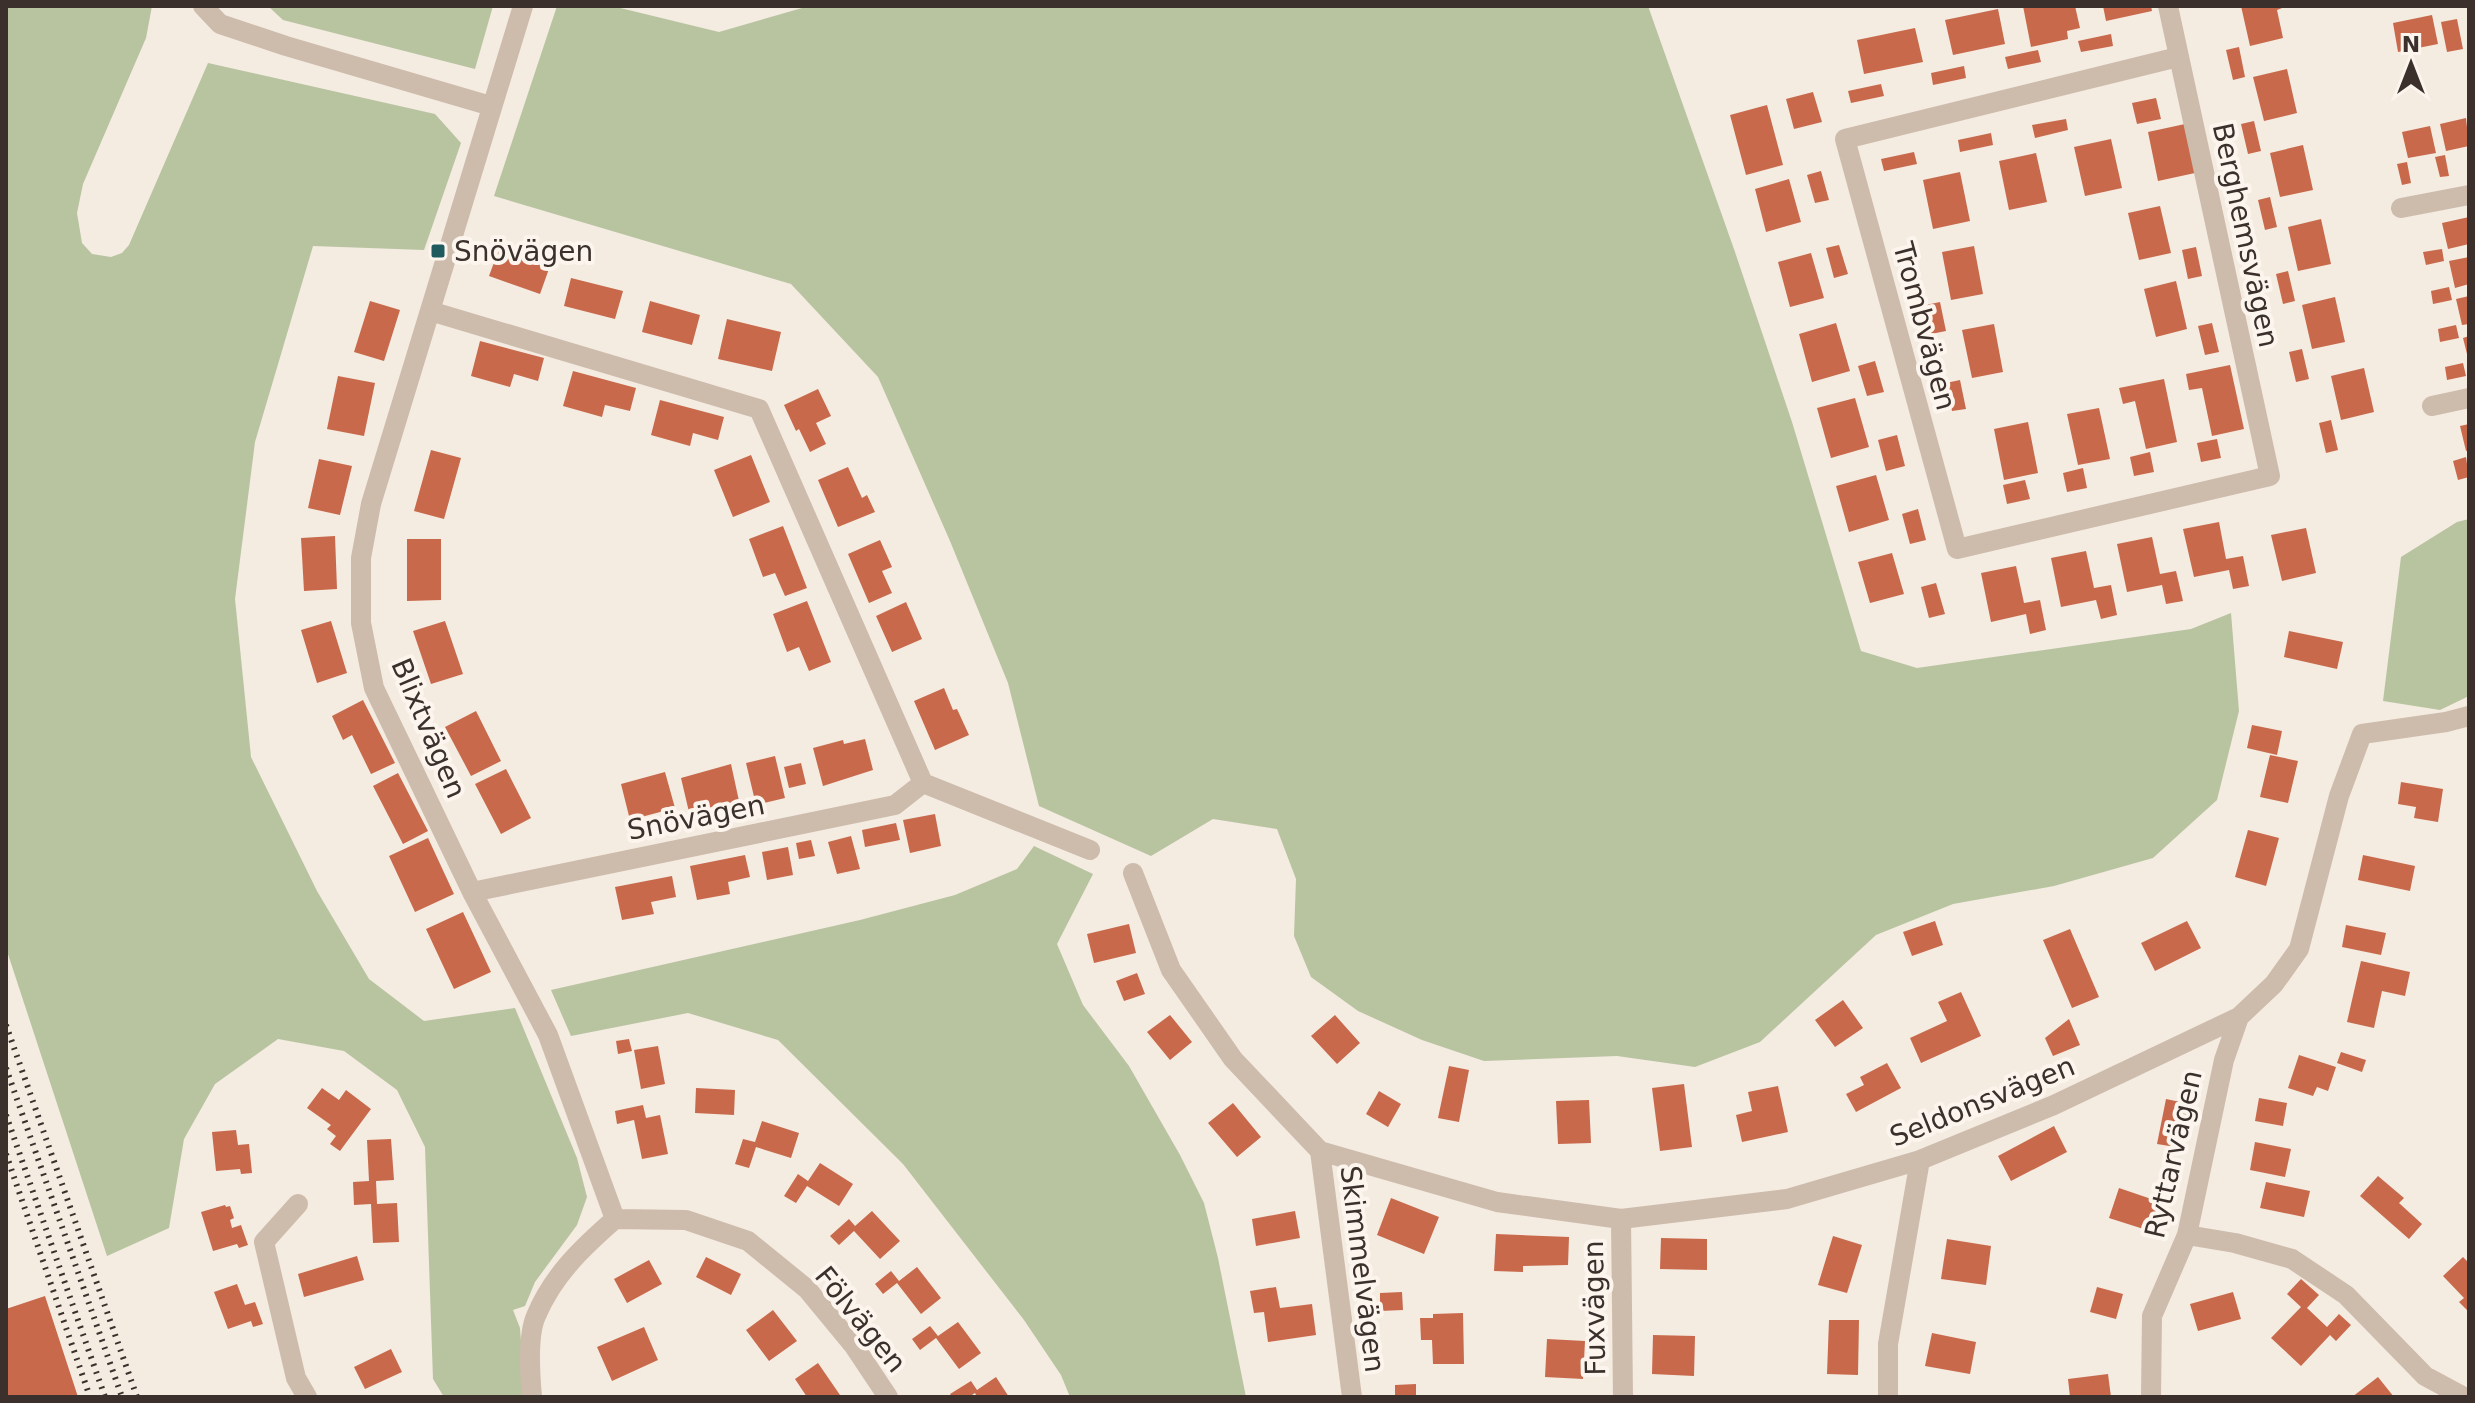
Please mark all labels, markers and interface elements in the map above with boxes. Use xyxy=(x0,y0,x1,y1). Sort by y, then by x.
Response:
north arrow xyxy=(2371,24,2451,104)
text: N xyxy=(2402,32,2420,57)
street label: Berghemsvägen xyxy=(2206,120,2285,350)
place label: Snövägen xyxy=(454,235,593,268)
street label: Trombvägen xyxy=(1886,238,1963,414)
marker: Snövägen xyxy=(429,242,447,260)
street label: Blixtvägen xyxy=(384,653,473,803)
street label: Snövägen xyxy=(625,788,768,847)
street label: Seldonsvägen xyxy=(1885,1049,2079,1154)
street label: Ryttarvägen xyxy=(2138,1067,2209,1241)
street label: Skimmelvägen xyxy=(1333,1164,1392,1374)
street label: Fuxvägen xyxy=(1577,1240,1612,1376)
street label: Fölvägen xyxy=(808,1260,913,1379)

